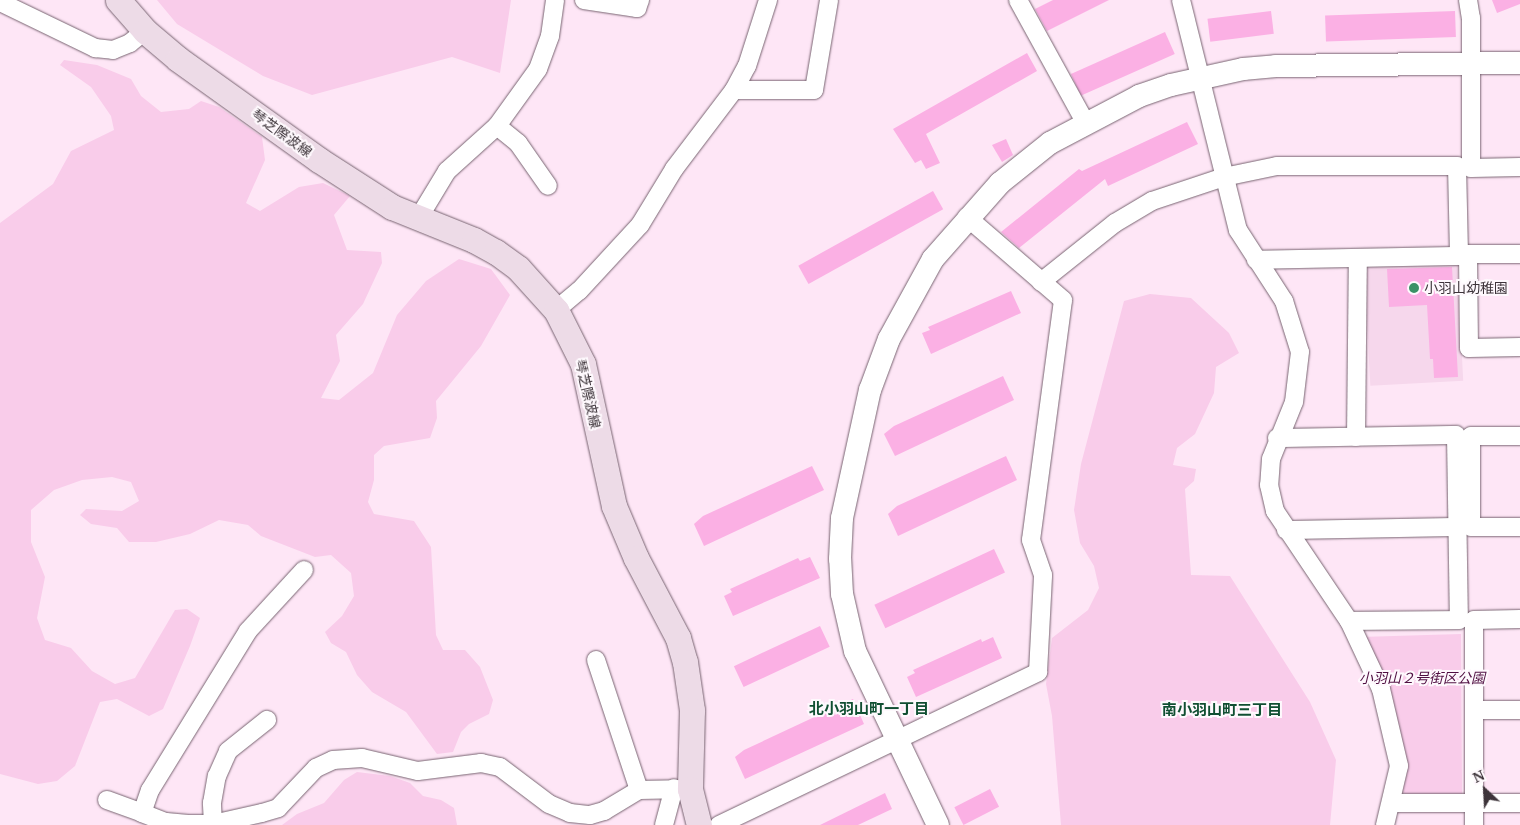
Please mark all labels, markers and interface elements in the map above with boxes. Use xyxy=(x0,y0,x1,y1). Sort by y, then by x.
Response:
street label: 琴芝際波線 xyxy=(249,106,315,160)
place label: 小羽山幼稚園 xyxy=(1424,280,1508,296)
marker: 小羽山幼稚園 xyxy=(1408,282,1420,294)
street label: 琴芝際波線 xyxy=(572,358,604,430)
park label: 小羽山２号街区公園 xyxy=(1359,670,1485,686)
district label: 北小羽山町一丁目 xyxy=(809,700,929,718)
district label: 南小羽山町三丁目 xyxy=(1162,701,1282,719)
north arrow xyxy=(1460,765,1510,815)
text: N xyxy=(1469,765,1487,787)

